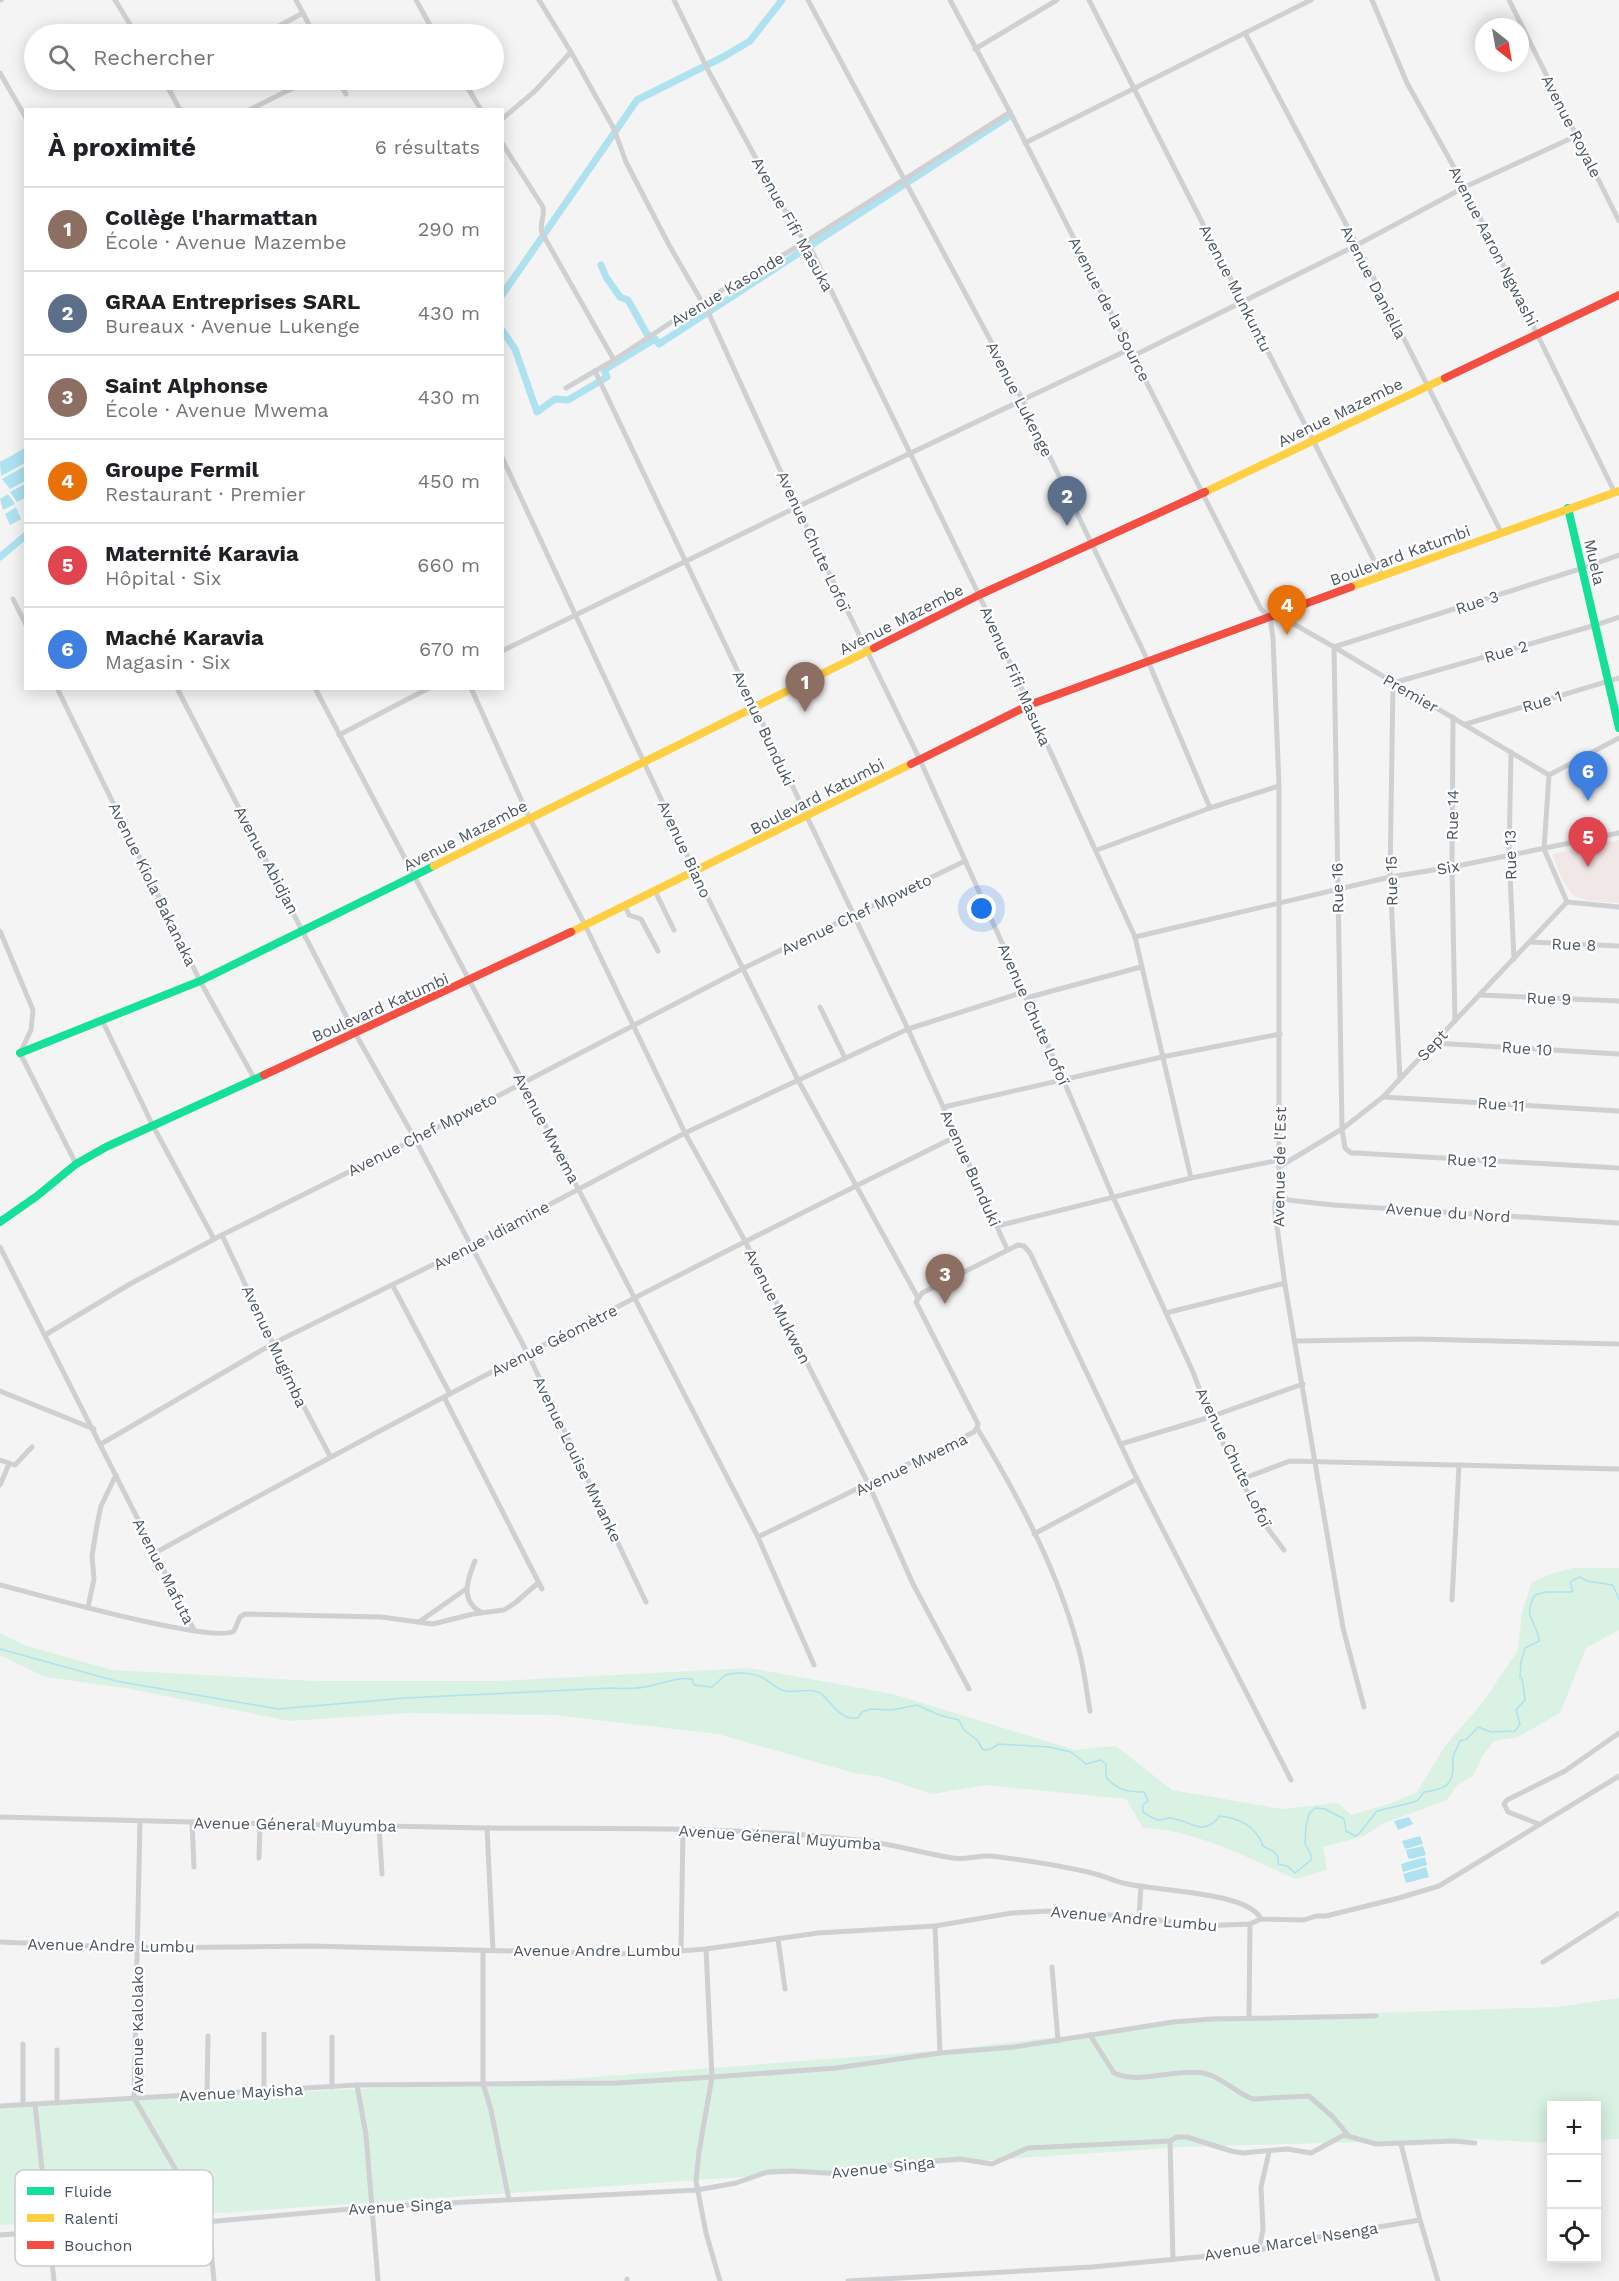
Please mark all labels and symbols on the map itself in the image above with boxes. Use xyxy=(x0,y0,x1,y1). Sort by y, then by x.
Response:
north arrow xyxy=(1475,18,1529,72)
street label: Avenue Royale xyxy=(1537,72,1606,181)
street label: Avenue Fifi Masuka xyxy=(748,154,837,295)
street label: Avenue Aaron Ngwashi xyxy=(1445,163,1542,329)
street label: Avenue Munkuntu xyxy=(1195,221,1276,355)
street label: Avenue Daniella xyxy=(1337,222,1410,342)
street label: Avenue de la Source xyxy=(1065,234,1154,385)
street label: Avenue Kasonde xyxy=(667,248,787,331)
street label: Avenue Lukenge xyxy=(982,338,1057,460)
street label: Avenue Mazembe xyxy=(1275,374,1406,451)
street label: Avenue Chute Lofoï xyxy=(773,468,855,615)
pin: 2 xyxy=(1048,476,1086,526)
street label: Boulevard Katumbi xyxy=(1327,521,1473,590)
street label: Muela xyxy=(1580,537,1609,587)
street label: Avenue Mazembe xyxy=(836,580,967,659)
pin: 4 xyxy=(1268,586,1306,635)
street label: Rue 3 xyxy=(1453,587,1501,618)
street label: Avenue Fifi Masuka xyxy=(976,603,1055,749)
street label: Rue 2 xyxy=(1482,636,1530,667)
pin: 1 xyxy=(786,662,824,712)
street label: Avenue Bunduki xyxy=(728,667,799,789)
street label: Premier xyxy=(1380,670,1442,717)
street label: Rue 1 xyxy=(1520,686,1565,717)
pin: 6 xyxy=(1568,752,1608,801)
street label: Boulevard Katumbi xyxy=(747,754,887,838)
street label: Rue 14 xyxy=(1443,789,1462,841)
street label: Avenue Mazembe xyxy=(400,796,531,875)
street label: Avenue Biano xyxy=(654,797,715,901)
street label: Avenue Kiola Bakanaka xyxy=(105,799,201,969)
street label: Avenue Abidjan xyxy=(230,803,303,917)
pin: 5 xyxy=(1568,818,1608,867)
street label: Rue 13 xyxy=(1501,830,1520,880)
street label: Rue 15 xyxy=(1382,856,1401,906)
street label: Six xyxy=(1435,856,1461,879)
street label: Rue 16 xyxy=(1328,862,1347,913)
street label: Avenue Chef Mpweto xyxy=(778,870,935,959)
your location xyxy=(967,894,996,923)
street label: Rue 8 xyxy=(1551,934,1597,955)
street label: Avenue Chute Lofoï xyxy=(994,940,1074,1089)
street label: Boulevard Katumbi xyxy=(309,969,452,1046)
street label: Rue 9 xyxy=(1526,988,1572,1009)
street label: Sept xyxy=(1413,1025,1452,1065)
street label: Rue 10 xyxy=(1501,1037,1553,1060)
street label: Avenue Mwema xyxy=(509,1070,584,1187)
street label: Avenue Chef Mpweto xyxy=(344,1089,500,1180)
street label: Rue 11 xyxy=(1477,1093,1525,1116)
street label: Avenue de l'Est xyxy=(1269,1106,1290,1227)
street label: Avenue Bunduki xyxy=(936,1107,1005,1229)
street label: Rue 12 xyxy=(1446,1150,1498,1171)
street label: Avenue Idiamine xyxy=(430,1197,552,1274)
street label: Avenue du Nord xyxy=(1385,1199,1511,1226)
street label: Avenue Mukwen xyxy=(740,1245,815,1367)
pin: 3 xyxy=(926,1254,964,1304)
street label: Avenue Mugimba xyxy=(238,1282,311,1410)
street label: Avenue Géomètre xyxy=(488,1300,620,1380)
street label: Avenue Louise Mwanke xyxy=(529,1373,626,1545)
street label: Avenue Chute Lofoï xyxy=(1191,1384,1276,1531)
street label: Avenue Mwema xyxy=(852,1429,970,1500)
street label: Avenue Mafuta xyxy=(129,1515,198,1627)
street label: Avenue Géneral Muyumba xyxy=(193,1813,397,1836)
street label: Avenue Géneral Muyumba xyxy=(678,1821,882,1854)
street label: Avenue Andre Lumbu xyxy=(1050,1902,1218,1935)
street label: Avenue Andre Lumbu xyxy=(27,1935,195,1956)
street label: Avenue Andre Lumbu xyxy=(513,1941,681,1960)
street label: Avenue Kalolako xyxy=(128,1966,147,2094)
street label: Avenue Mayisha xyxy=(179,2080,304,2105)
street label: Avenue Singa xyxy=(830,2153,936,2182)
legend xyxy=(15,2170,213,2266)
text: Fluide xyxy=(64,2182,112,2201)
street label: Avenue Singa xyxy=(348,2194,452,2219)
text: Ralenti xyxy=(64,2209,119,2228)
street label: Avenue Marcel Nsenga xyxy=(1203,2218,1379,2265)
text: Bouchon xyxy=(64,2236,132,2255)

